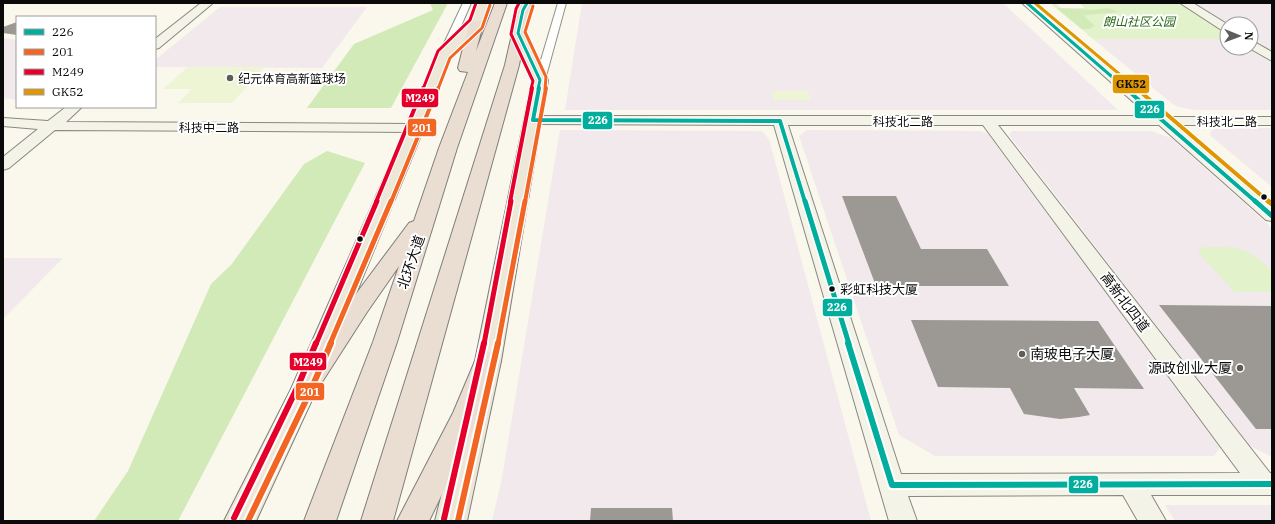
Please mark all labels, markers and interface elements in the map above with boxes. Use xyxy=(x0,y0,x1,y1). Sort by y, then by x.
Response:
park label: 朗山社区公园 xyxy=(1103,14,1177,29)
legend xyxy=(16,16,156,108)
north arrow xyxy=(1219,16,1259,56)
text: 226 xyxy=(52,24,74,39)
text: N xyxy=(1242,32,1256,41)
text: 201 xyxy=(52,44,74,59)
text: M249 xyxy=(52,64,84,79)
place label: 纪元体育高新篮球场 xyxy=(238,71,346,86)
marker: 纪元体育高新篮球场 xyxy=(225,73,235,83)
line badge: GK52 xyxy=(1112,74,1150,94)
text: GK52 xyxy=(1116,77,1146,91)
text: GK52 xyxy=(52,84,84,99)
line badge: M249 xyxy=(401,88,439,108)
text: M249 xyxy=(405,91,435,105)
line badge: 226 xyxy=(1134,100,1165,119)
text: 226 xyxy=(1140,102,1160,116)
line badge: 226 xyxy=(582,111,613,130)
text: 226 xyxy=(588,113,608,127)
street label: 科技北二路 xyxy=(873,114,933,129)
street label: 科技北二路 xyxy=(1197,114,1257,129)
line badge: 201 xyxy=(407,118,437,137)
street label: 科技中二路 xyxy=(179,120,239,135)
text: 201 xyxy=(412,121,432,135)
unlabelled marker xyxy=(1259,192,1269,202)
street label: 北环大道 xyxy=(393,233,429,291)
unlabelled marker xyxy=(355,234,365,244)
street label: 高新北四道 xyxy=(1097,269,1153,335)
place label: 彩虹科技大厦 xyxy=(840,281,918,298)
marker: 彩虹科技大厦 xyxy=(827,284,837,294)
line badge: 226 xyxy=(822,298,853,317)
text: 226 xyxy=(827,300,847,314)
place label: 南玻电子大厦 xyxy=(1030,345,1114,363)
marker: 南玻电子大厦 xyxy=(1017,349,1027,359)
line badge: M249 xyxy=(289,352,327,371)
text: M249 xyxy=(293,355,323,369)
place label: 源政创业大厦 xyxy=(1148,359,1232,377)
marker: 源政创业大厦 xyxy=(1235,363,1245,373)
line badge: 201 xyxy=(295,382,325,401)
text: 201 xyxy=(300,385,320,399)
line badge: 226 xyxy=(1068,475,1099,494)
text: 226 xyxy=(1073,477,1093,491)

